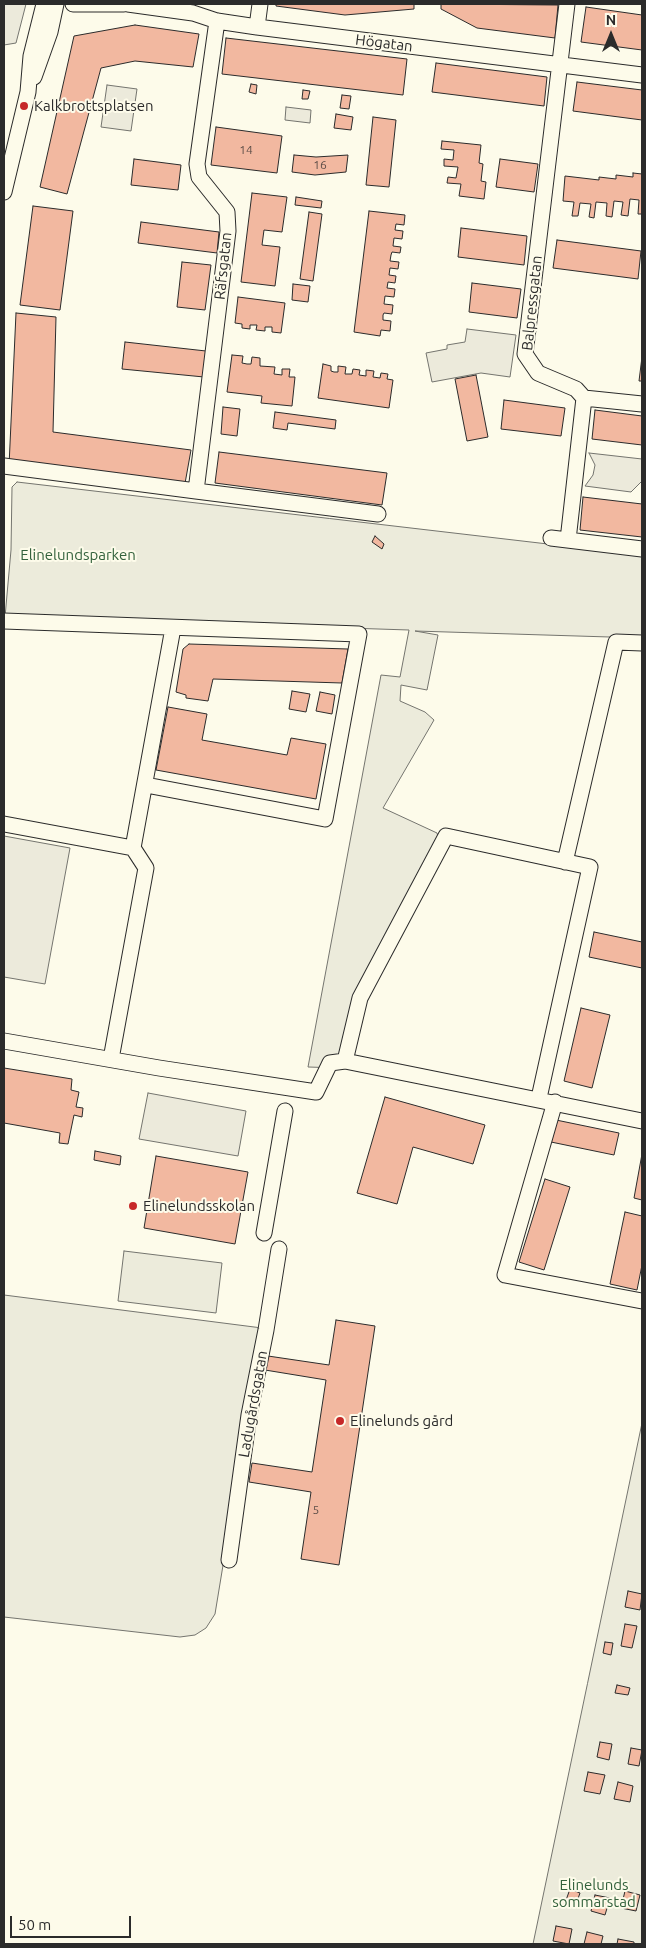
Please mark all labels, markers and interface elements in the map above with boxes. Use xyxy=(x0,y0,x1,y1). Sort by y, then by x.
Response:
north arrow xyxy=(586,10,636,60)
text: N xyxy=(606,12,616,28)
street label: Högatan xyxy=(354,31,414,55)
place label: Kalkbrottsplatsen xyxy=(34,97,154,115)
marker: Kalkbrottsplatsen xyxy=(18,100,30,112)
house number: 14 xyxy=(239,143,253,157)
house number: 16 xyxy=(313,158,327,172)
street label: Räfsgatan xyxy=(211,231,235,301)
street label: Balpressgatan xyxy=(518,255,546,351)
park label: Elinelundsparken xyxy=(20,546,136,564)
place label: Elinelundsskolan xyxy=(143,1197,255,1215)
marker: Elinelundsskolan xyxy=(127,1200,139,1212)
street label: Ladugårdsgatan xyxy=(235,1349,271,1459)
place label: Elinelunds gård xyxy=(350,1412,453,1430)
marker: Elinelunds gård xyxy=(334,1415,346,1427)
house number: 5 xyxy=(313,1503,319,1517)
park label: Elinelunds sommarstad xyxy=(552,1876,636,1911)
scale bar xyxy=(12,1906,134,1938)
text: 50 m xyxy=(18,1916,51,1933)

